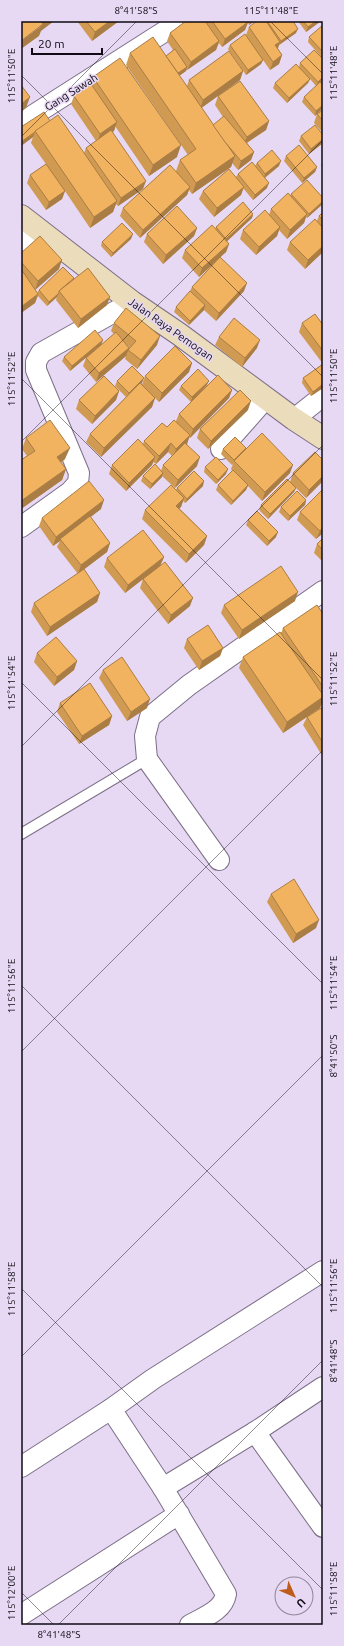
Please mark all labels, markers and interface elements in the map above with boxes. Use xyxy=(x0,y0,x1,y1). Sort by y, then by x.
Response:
text: 8°41'58"S xyxy=(114,5,158,16)
text: 115°11'48"E xyxy=(244,5,299,16)
scale bar xyxy=(32,30,102,56)
text: 20 m xyxy=(38,37,65,50)
text: 115°11'48"E xyxy=(328,45,339,100)
text: 115°11'50"E xyxy=(6,48,17,103)
street label: Gang Sawah xyxy=(42,71,100,113)
street label: Jalan Raya Pemogan xyxy=(126,295,216,363)
text: 115°11'50"E xyxy=(328,348,339,403)
text: 115°11'52"E xyxy=(6,351,17,406)
text: 115°11'52"E xyxy=(328,651,339,706)
text: 115°11'54"E xyxy=(6,655,17,710)
text: 115°11'54"E xyxy=(328,955,339,1010)
text: 115°11'56"E xyxy=(6,958,17,1013)
text: 8°41'50"S xyxy=(328,1034,339,1078)
text: 115°11'56"E xyxy=(328,1258,339,1313)
text: 115°11'58"E xyxy=(6,1261,17,1316)
text: 8°41'48"S xyxy=(328,1339,339,1383)
text: 115°11'58"E xyxy=(328,1561,339,1616)
text: 115°12'00"E xyxy=(6,1565,17,1620)
north arrow xyxy=(274,1576,314,1616)
text: U xyxy=(294,1596,308,1610)
text: 8°41'48"S xyxy=(37,1629,81,1640)

